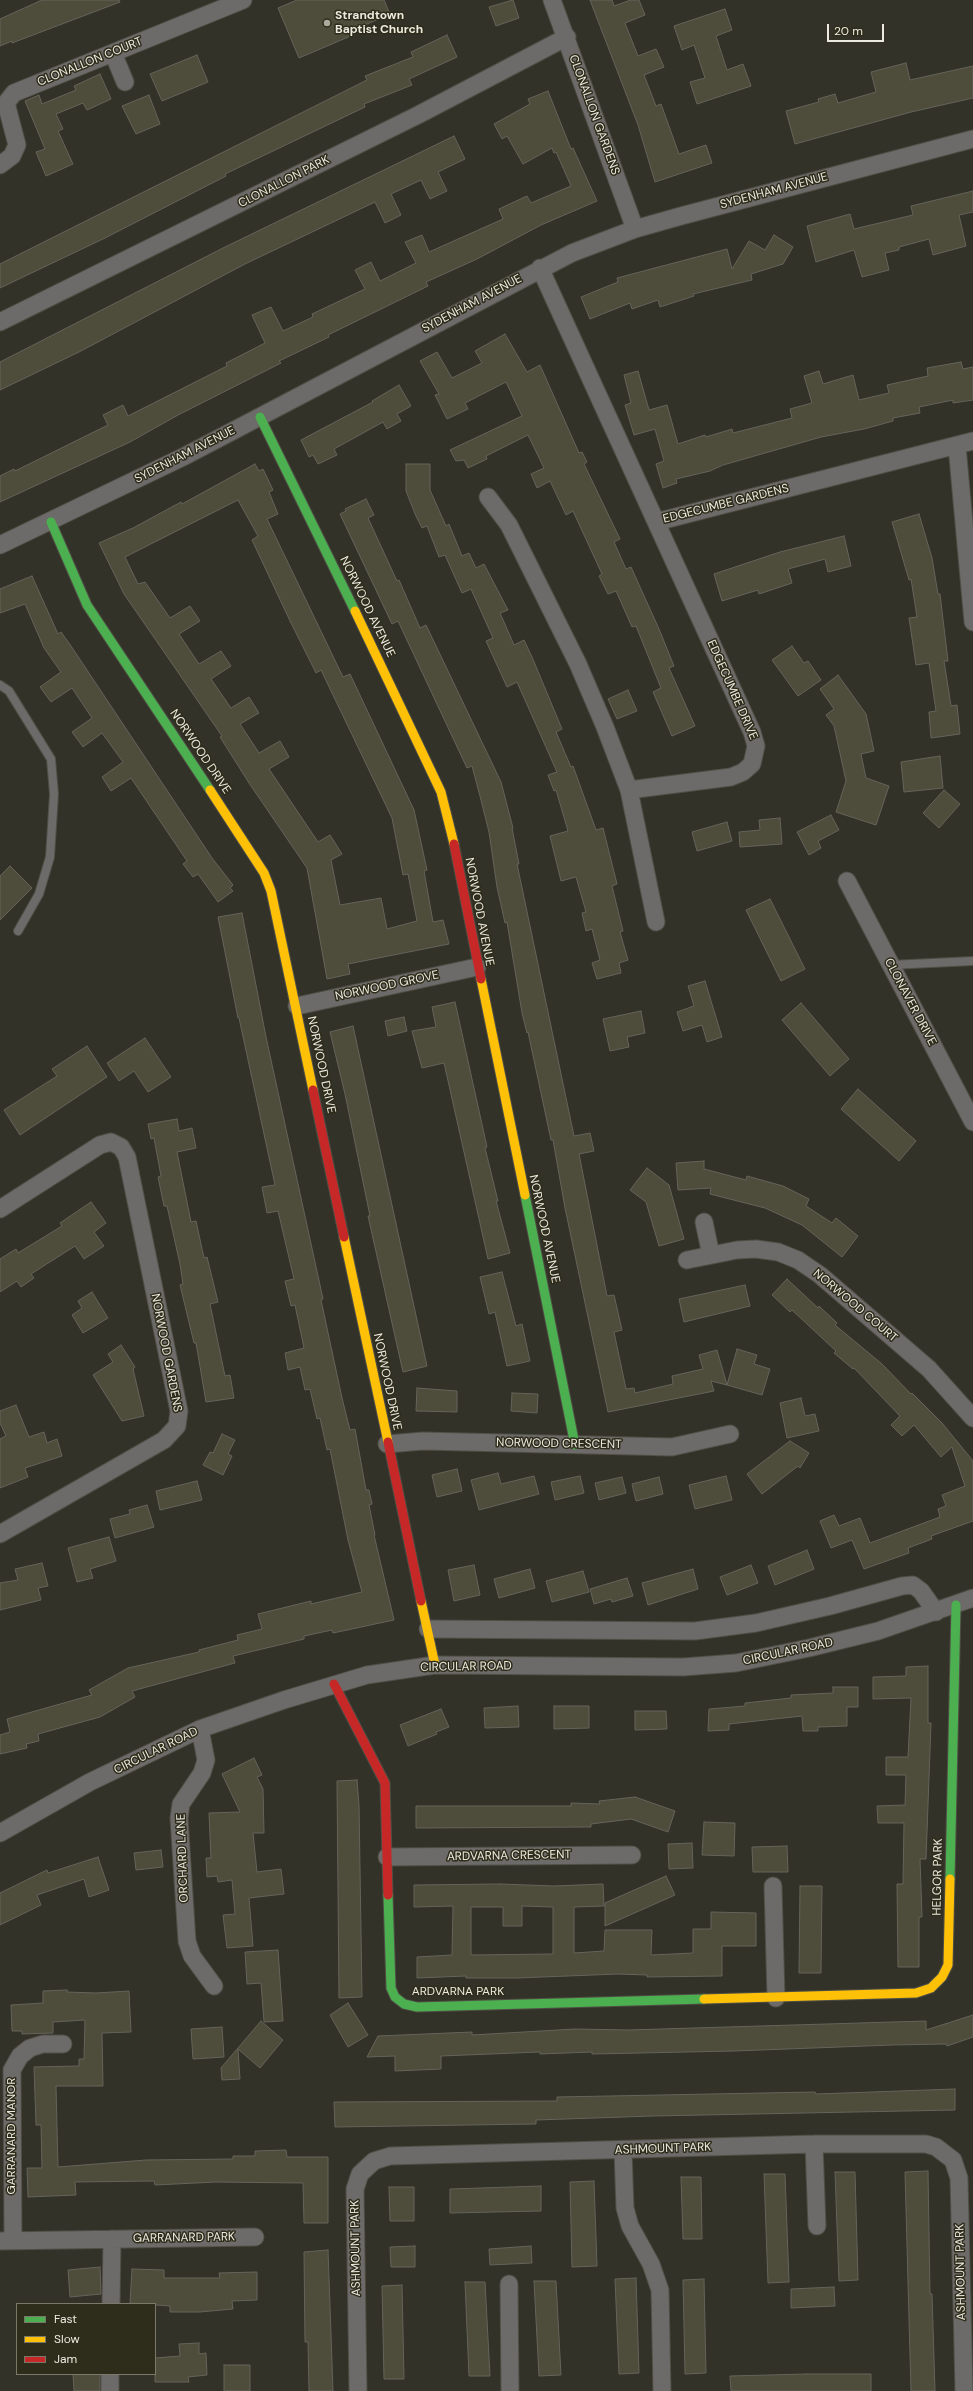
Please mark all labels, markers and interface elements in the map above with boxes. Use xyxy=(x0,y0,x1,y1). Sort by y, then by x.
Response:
place label: Strandtown Baptist Church xyxy=(335,9,423,37)
scale bar xyxy=(829,16,886,42)
marker: Strandtown Baptist Church xyxy=(322,18,332,28)
text: 20 m xyxy=(834,23,863,39)
street label: CLONALLON COURT xyxy=(35,34,145,90)
street label: CLONALLON GARDENS xyxy=(566,53,622,177)
street label: CLONALLON PARK xyxy=(236,153,332,211)
street label: SYDENHAM AVENUE xyxy=(719,170,829,212)
street label: SYDENHAM AVENUE xyxy=(420,272,524,336)
street label: SYDENHAM AVENUE xyxy=(132,423,238,487)
street label: EDGECUMBE GARDENS xyxy=(662,481,790,527)
street label: NORWOOD AVENUE xyxy=(336,554,398,660)
street label: EDGECUMBE DRIVE xyxy=(704,638,760,742)
street label: NORWOOD DRIVE xyxy=(166,707,234,797)
street label: NORWOOD AVENUE xyxy=(461,856,497,968)
street label: CLONAVER DRIVE xyxy=(881,956,939,1048)
street label: NORWOOD GROVE xyxy=(334,968,440,1004)
street label: NORWOOD DRIVE xyxy=(304,1015,338,1115)
street label: NORWOOD AVENUE xyxy=(525,1174,563,1284)
street label: NORWOOD COURT xyxy=(810,1267,900,1345)
street label: NORWOOD GARDENS xyxy=(147,1293,185,1413)
street label: NORWOOD DRIVE xyxy=(370,1332,404,1432)
street label: NORWOOD CRESCENT xyxy=(496,1436,622,1452)
street label: CIRCULAR ROAD xyxy=(742,1635,834,1669)
street label: CIRCULAR ROAD xyxy=(420,1659,512,1675)
street label: CIRCULAR ROAD xyxy=(112,1724,200,1778)
street label: ORCHARD LANE xyxy=(174,1813,192,1903)
street label: HELGOR PARK xyxy=(930,1838,946,1916)
street label: ARDVARNA CRESCENT xyxy=(447,1848,571,1864)
street label: ARDVARNA PARK xyxy=(412,1985,504,1999)
street label: GARRANARD MANOR xyxy=(5,2078,19,2194)
street label: ASHMOUNT PARK xyxy=(614,2140,712,2158)
street label: ASHMOUNT PARK xyxy=(348,2200,364,2296)
street label: ASHMOUNT PARK xyxy=(953,2224,969,2320)
street label: GARRANARD PARK xyxy=(133,2230,235,2246)
legend xyxy=(16,2303,156,2375)
text: Fast xyxy=(54,2311,77,2327)
text: Slow xyxy=(54,2331,80,2347)
text: Jam xyxy=(54,2351,77,2367)

